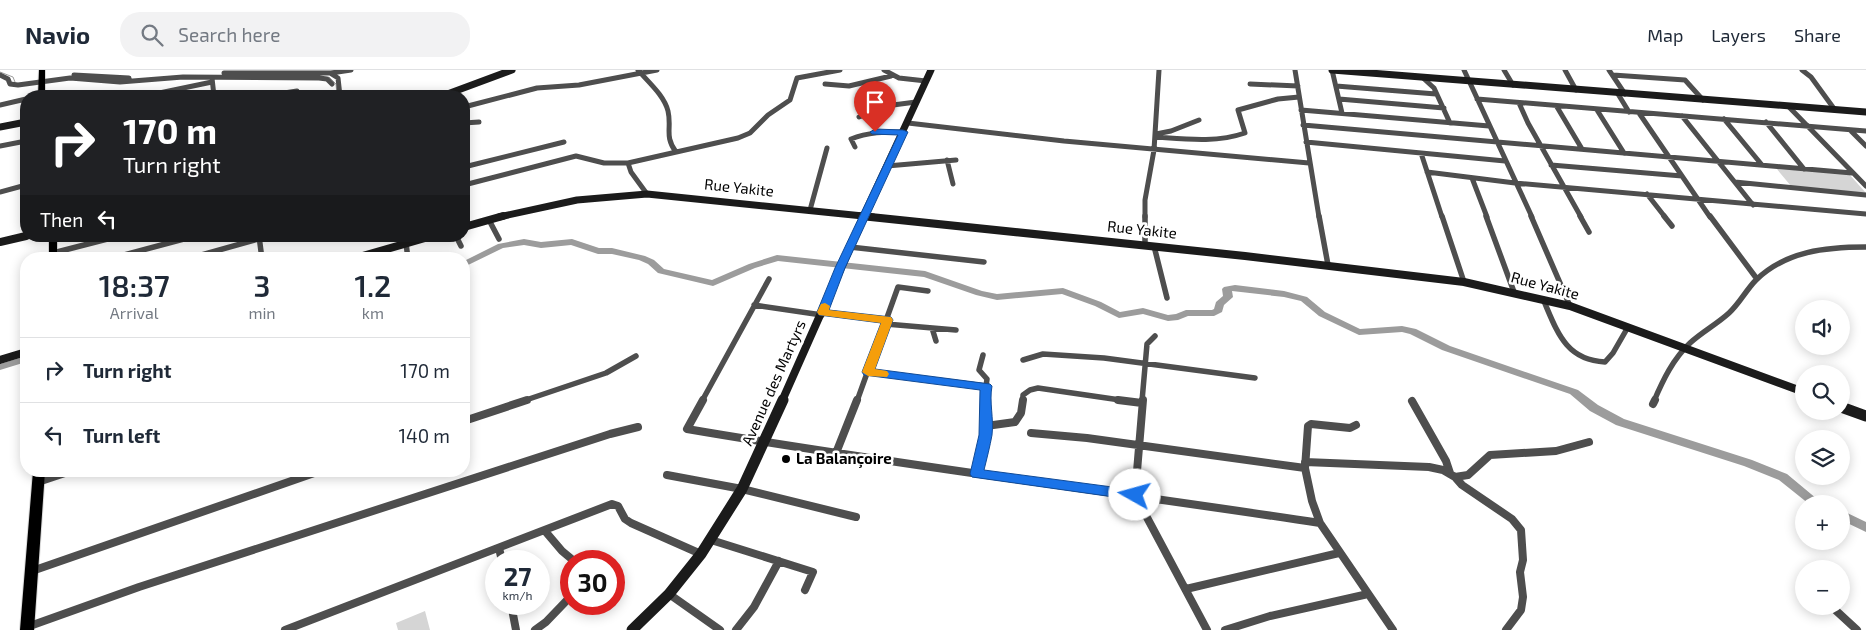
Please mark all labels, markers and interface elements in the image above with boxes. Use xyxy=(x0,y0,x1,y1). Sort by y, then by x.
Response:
search box xyxy=(120,12,470,57)
text: Navio xyxy=(25,20,90,49)
icon: search xyxy=(138,21,166,49)
text: Search here xyxy=(178,23,280,46)
text: Map xyxy=(1647,24,1683,46)
text: Layers xyxy=(1711,24,1766,46)
text: Share xyxy=(1794,24,1841,46)
pin xyxy=(854,81,896,132)
icon: arrive xyxy=(861,88,889,116)
text: 170 m xyxy=(123,109,217,151)
icon: right xyxy=(40,110,105,175)
text: Turn right xyxy=(123,151,221,177)
street label: Rue Yakite xyxy=(703,174,775,200)
icon: left xyxy=(93,205,121,233)
text: Then xyxy=(40,208,83,231)
street label: Rue Yakite xyxy=(1106,216,1178,242)
text: 18:37 xyxy=(99,267,170,303)
text: 3 xyxy=(254,267,270,303)
text: 1.2 xyxy=(354,267,391,303)
street label: Rue Yakite xyxy=(1509,267,1581,303)
map controls xyxy=(1795,300,1850,615)
button: sound xyxy=(1795,300,1850,355)
text: Arrival xyxy=(110,303,159,322)
text: min xyxy=(248,303,276,322)
text: km xyxy=(362,303,384,322)
street label: Avenue des Martyrs xyxy=(737,317,809,448)
icon: right xyxy=(40,356,68,384)
text: Turn right xyxy=(83,359,171,382)
text: 170 m xyxy=(400,359,450,382)
button: search xyxy=(1795,365,1850,420)
icon: left xyxy=(40,421,68,449)
text: Turn left xyxy=(83,424,160,447)
text: 140 m xyxy=(398,424,450,447)
button: layers xyxy=(1795,430,1850,485)
place label: La Balançoire xyxy=(796,449,892,469)
marker: La Balançoire xyxy=(780,453,792,465)
position arrow xyxy=(1108,468,1160,520)
button: + xyxy=(1795,495,1850,550)
speed limit sign: 30 xyxy=(560,550,625,615)
button: − xyxy=(1795,560,1850,615)
text: 27 xyxy=(504,561,531,591)
text: km/h xyxy=(503,588,532,602)

